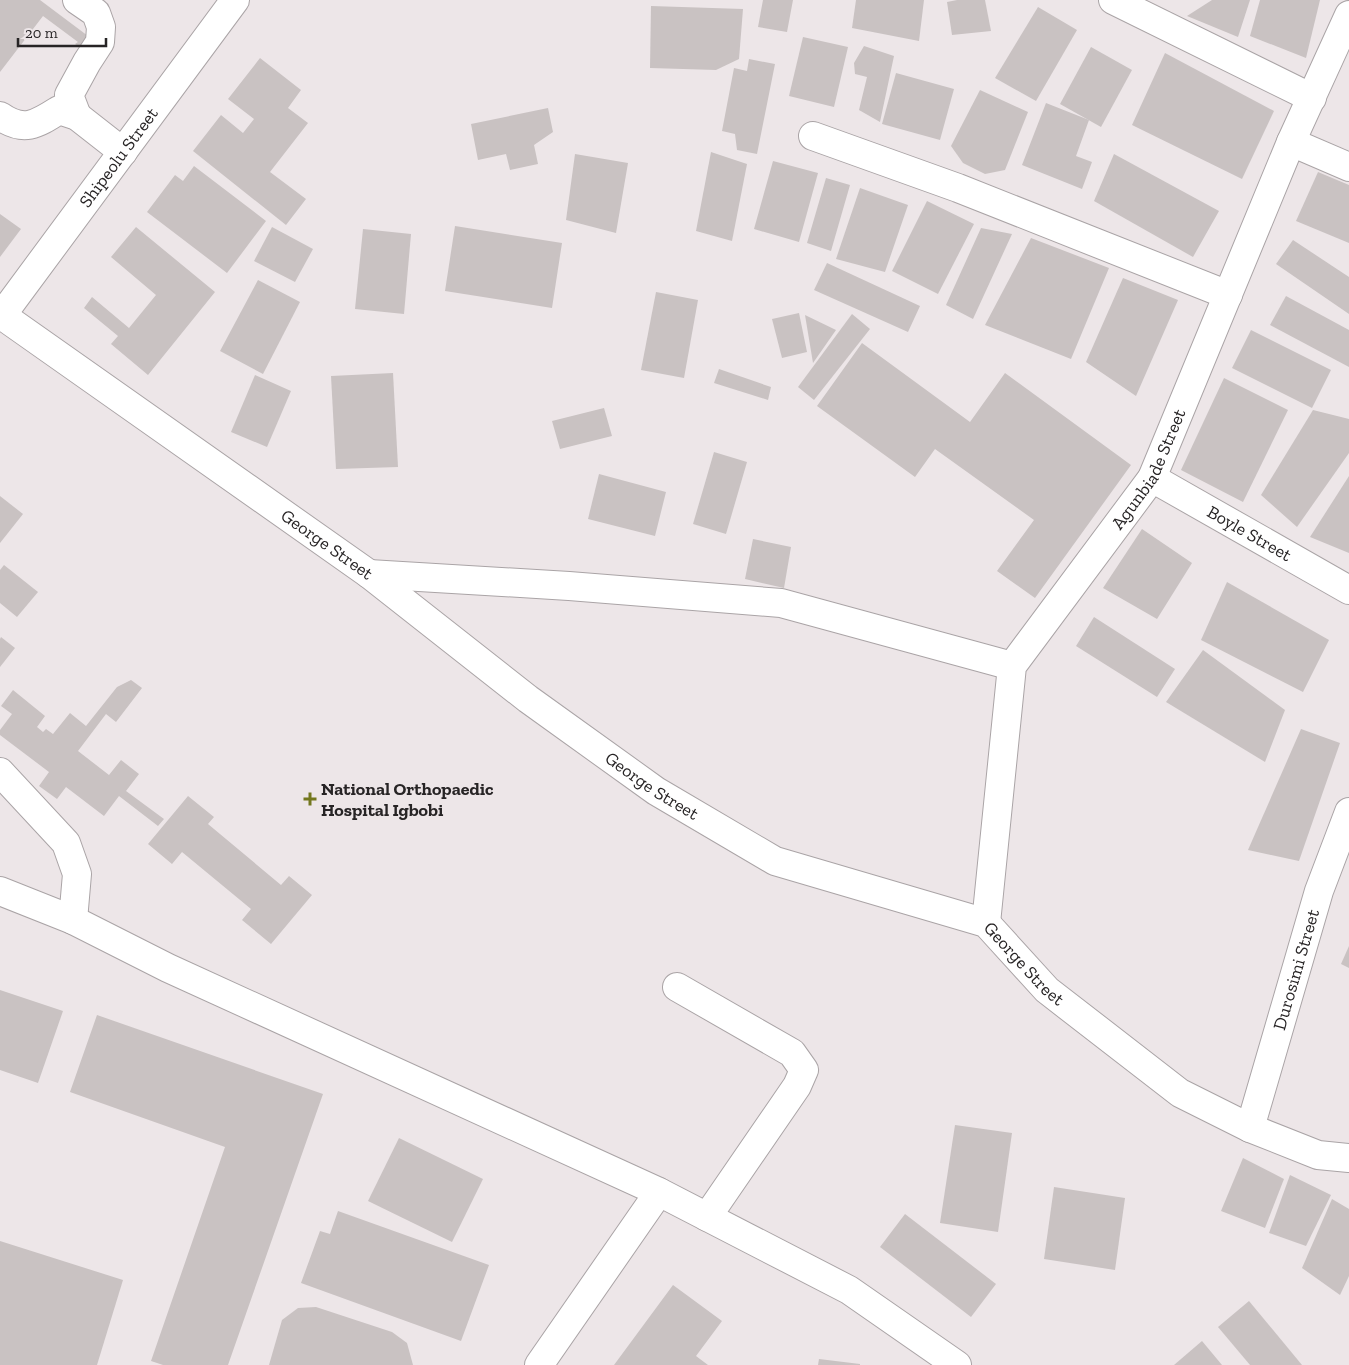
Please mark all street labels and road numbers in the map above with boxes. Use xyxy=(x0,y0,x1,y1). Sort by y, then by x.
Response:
street label: Shipeolu Street xyxy=(74,103,163,212)
street label: Agunbiade Street xyxy=(1107,405,1190,534)
street label: Boyle Street xyxy=(1203,501,1296,566)
street label: George Street xyxy=(277,504,378,585)
street label: George Street xyxy=(601,747,703,825)
street label: Durosimi Street xyxy=(1268,906,1324,1033)
street label: George Street xyxy=(979,917,1069,1010)

